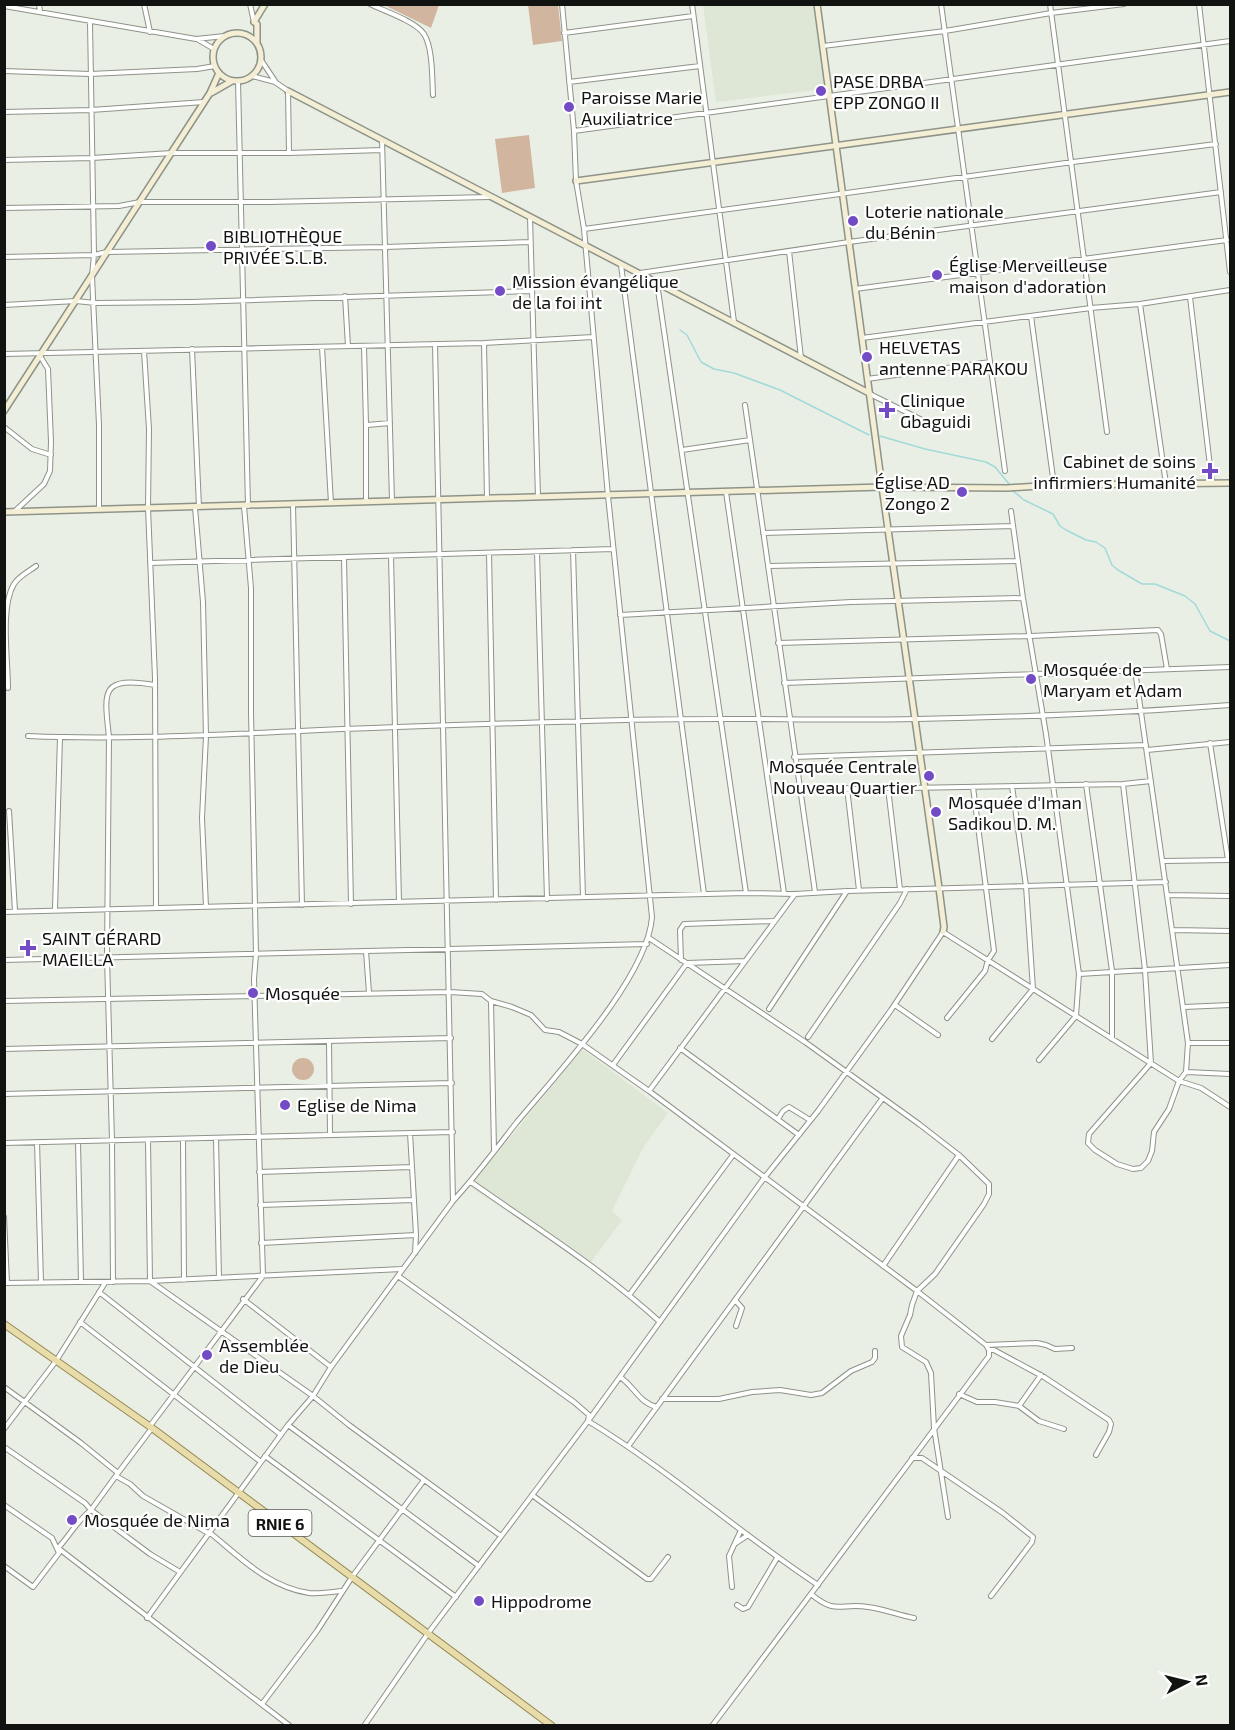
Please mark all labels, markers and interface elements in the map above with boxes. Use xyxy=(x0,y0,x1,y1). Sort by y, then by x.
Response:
place label: PASE DRBA EPP ZONGO II xyxy=(833,70,940,113)
marker: PASE DRBA EPP ZONGO II xyxy=(814,84,828,98)
place label: Paroisse Marie Auxiliatrice xyxy=(581,86,702,129)
marker: Paroisse Marie Auxiliatrice xyxy=(562,100,576,114)
place label: Loterie nationale du Bénin xyxy=(865,200,1004,243)
marker: Loterie nationale du Bénin xyxy=(846,214,860,228)
place label: BIBLIOTHÈQUE PRIVÉE S.L.B. xyxy=(223,225,342,268)
marker: BIBLIOTHÈQUE PRIVÉE S.L.B. xyxy=(204,239,218,253)
place label: Église Merveilleuse maison d'adoration xyxy=(949,254,1107,297)
marker: Église Merveilleuse maison d'adoration xyxy=(930,268,944,282)
place label: Mission évangélique de la foi int xyxy=(512,270,679,313)
marker: Mission évangélique de la foi int xyxy=(493,284,507,298)
place label: HELVETAS antenne PARAKOU xyxy=(879,336,1028,379)
marker: HELVETAS antenne PARAKOU xyxy=(860,350,874,364)
place label: Clinique Gbaguidi xyxy=(900,389,971,432)
marker: Clinique Gbaguidi xyxy=(878,401,896,419)
place label: Cabinet de soins infirmiers Humanité xyxy=(1033,450,1196,493)
marker: Cabinet de soins infirmiers Humanité xyxy=(1201,462,1219,480)
place label: Église AD Zongo 2 xyxy=(875,471,950,514)
marker: Église AD Zongo 2 xyxy=(955,485,969,499)
place label: Mosquée de Maryam et Adam xyxy=(1043,658,1182,701)
marker: Mosquée de Maryam et Adam xyxy=(1024,672,1038,686)
place label: Mosquée Centrale Nouveau Quartier xyxy=(769,755,917,798)
marker: Mosquée Centrale Nouveau Quartier xyxy=(922,769,936,783)
place label: Mosquée d'Iman Sadikou D. M. xyxy=(948,791,1082,834)
marker: Mosquée d'Iman Sadikou D. M. xyxy=(929,805,943,819)
place label: SAINT GÉRARD MAEILLA xyxy=(42,927,162,970)
marker: SAINT GÉRARD MAEILLA xyxy=(19,939,37,957)
place label: Mosquée xyxy=(265,982,340,1004)
marker: Mosquée xyxy=(246,986,260,1000)
place label: Eglise de Nima xyxy=(297,1094,417,1116)
marker: Eglise de Nima xyxy=(278,1098,292,1112)
place label: Assemblée de Dieu xyxy=(219,1334,309,1377)
marker: Assemblée de Dieu xyxy=(200,1348,214,1362)
place label: Mosquée de Nima xyxy=(84,1509,230,1531)
road number: RNIE 6 xyxy=(248,1510,312,1536)
marker: Mosquée de Nima xyxy=(65,1513,79,1527)
place label: Hippodrome xyxy=(491,1590,592,1612)
marker: Hippodrome xyxy=(472,1594,486,1608)
north arrow xyxy=(1157,1652,1217,1712)
text: N xyxy=(1192,1673,1213,1687)

